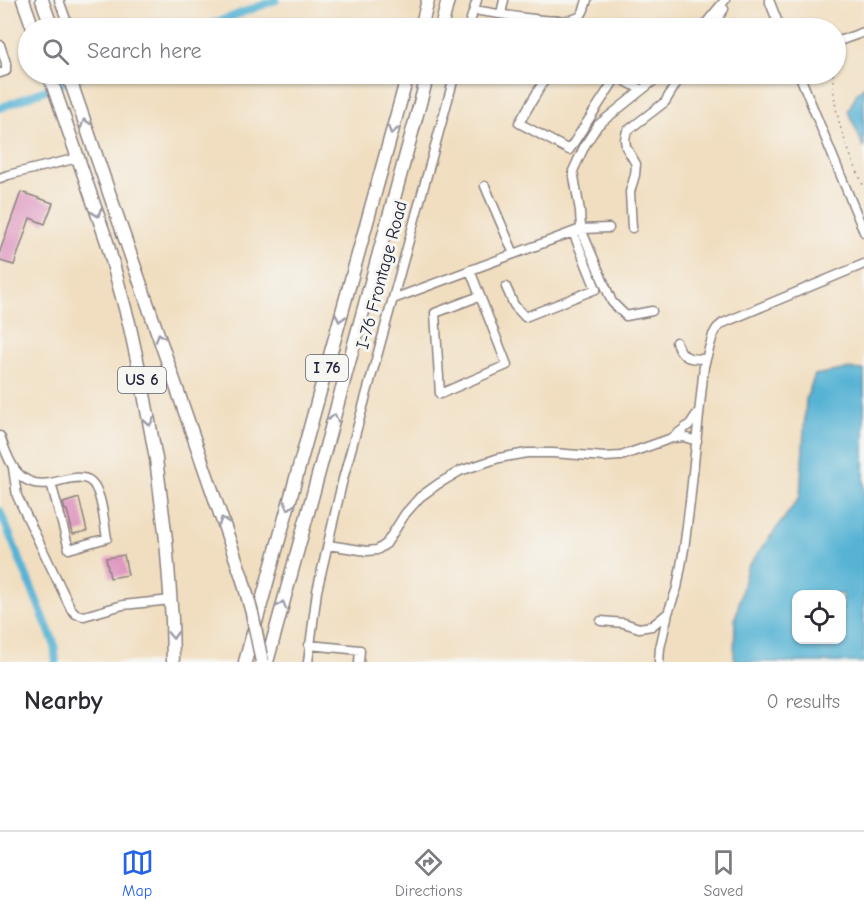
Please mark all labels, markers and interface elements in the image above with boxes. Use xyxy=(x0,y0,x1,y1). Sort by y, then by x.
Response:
search box xyxy=(18,18,846,84)
icon: search xyxy=(39,35,72,68)
text: Search here xyxy=(87,38,202,64)
one-way arrow xyxy=(79,118,92,129)
one-way arrow xyxy=(387,125,400,135)
street label: I-76 Frontage Road xyxy=(352,199,412,351)
one-way arrow xyxy=(89,207,102,218)
one-way arrow xyxy=(335,313,348,323)
one-way arrow xyxy=(154,332,167,343)
road number: I 76 xyxy=(306,355,348,381)
road number: US 6 xyxy=(118,367,166,393)
one-way arrow xyxy=(327,413,339,424)
one-way arrow xyxy=(143,418,155,427)
one-way arrow xyxy=(283,501,296,511)
one-way arrow xyxy=(218,517,231,527)
map controls xyxy=(792,590,846,644)
button: locate xyxy=(792,590,846,644)
one-way arrow xyxy=(275,601,287,611)
one-way arrow xyxy=(166,631,179,640)
text: Nearby xyxy=(24,686,103,716)
text: 0 results xyxy=(767,690,840,713)
tab: Map xyxy=(121,846,154,900)
tab: Directions xyxy=(395,846,462,900)
tab: Saved xyxy=(703,846,743,900)

